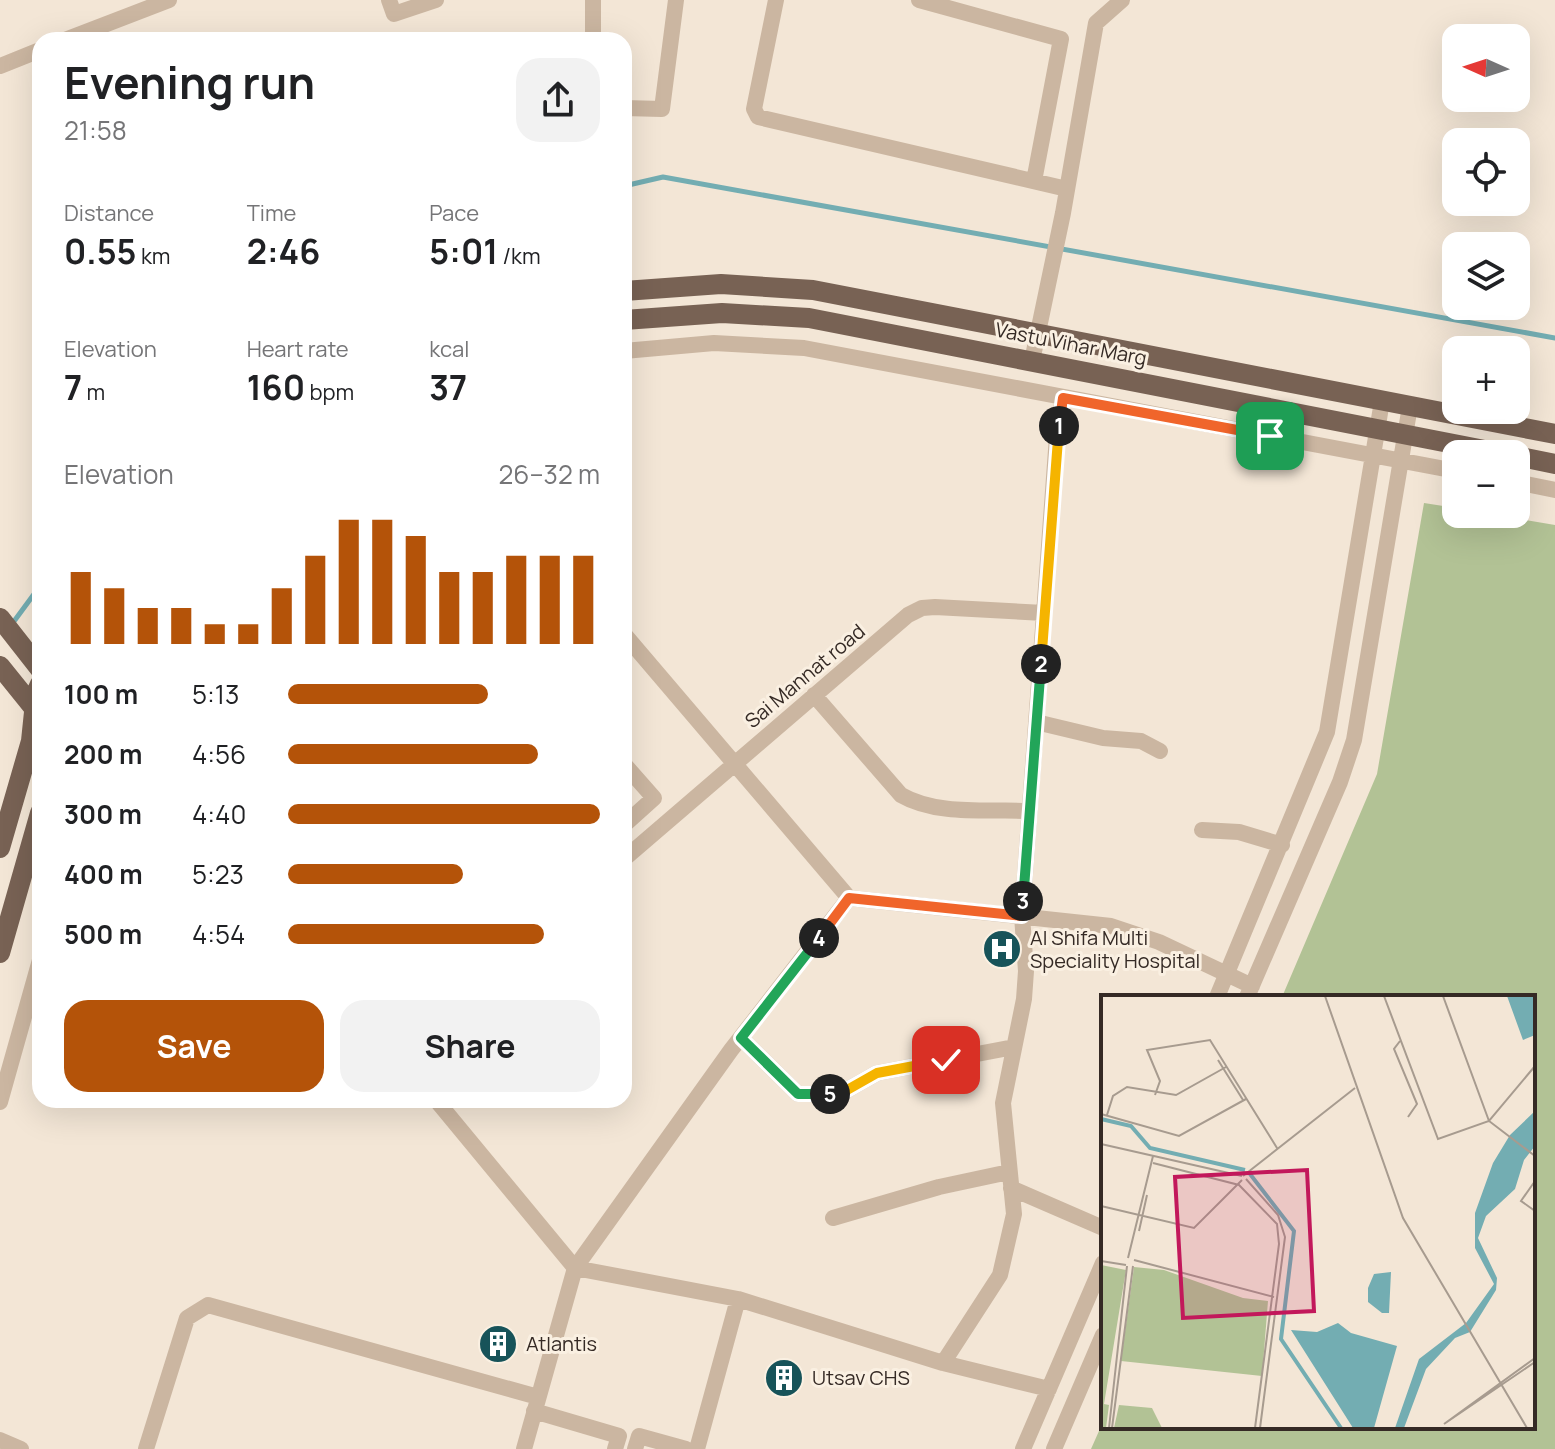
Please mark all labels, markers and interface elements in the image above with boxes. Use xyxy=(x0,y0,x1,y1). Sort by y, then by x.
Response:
north arrow xyxy=(1442,24,1530,112)
map controls xyxy=(1442,24,1530,528)
text: Evening run xyxy=(64,52,315,112)
button: share xyxy=(516,58,600,142)
text: 21:58 xyxy=(64,112,127,148)
button: locate xyxy=(1442,128,1530,216)
text: Distance xyxy=(64,198,154,228)
text: Time xyxy=(247,198,296,228)
text: Pace xyxy=(429,198,479,228)
text: 0.55 xyxy=(64,228,137,274)
text: 2:46 xyxy=(247,228,320,274)
text: 5:01 xyxy=(429,228,498,274)
button: layers xyxy=(1442,232,1530,320)
text: km xyxy=(137,241,171,271)
text: /km xyxy=(498,241,541,271)
street label: Vastu Vihar Marg xyxy=(993,316,1149,371)
text: Elevation xyxy=(64,334,157,364)
text: Heart rate xyxy=(247,334,349,364)
text: kcal xyxy=(429,334,469,364)
button: + xyxy=(1442,336,1530,424)
text: 7 xyxy=(64,364,82,410)
text: 160 xyxy=(247,364,305,410)
text: 37 xyxy=(429,364,467,410)
text: m xyxy=(82,377,105,407)
text: bpm xyxy=(305,377,354,407)
pin xyxy=(1236,402,1304,470)
pin: 1 xyxy=(1039,406,1079,446)
text: 1 xyxy=(1054,411,1064,441)
icon: arrive xyxy=(1248,414,1292,458)
button: − xyxy=(1442,440,1530,528)
text: Elevation xyxy=(64,456,174,492)
text: 26–32 m xyxy=(499,456,600,492)
street label: Sai Mannat road xyxy=(739,617,870,734)
pin: 2 xyxy=(1021,644,1061,684)
text: 2 xyxy=(1034,649,1048,679)
text: 100 m xyxy=(64,676,138,712)
text: 5:13 xyxy=(192,676,239,712)
text: 200 m xyxy=(64,736,142,772)
text: 4:56 xyxy=(192,736,246,772)
text: 300 m xyxy=(64,796,142,832)
text: 4:40 xyxy=(192,796,246,832)
text: 400 m xyxy=(64,856,143,892)
text: 5:23 xyxy=(192,856,244,892)
pin: 3 xyxy=(1003,881,1043,921)
text: 3 xyxy=(1017,886,1029,916)
text: 500 m xyxy=(64,916,142,952)
text: 4:54 xyxy=(192,916,245,952)
pin: 4 xyxy=(799,918,839,958)
text: 4 xyxy=(812,923,826,953)
place label: Al Shifa Multi Speciality Hospital xyxy=(1030,924,1200,974)
hospital icon: Al Shifa Multi Speciality Hospital xyxy=(981,928,1023,970)
inset map xyxy=(1101,995,1535,1429)
button: Save xyxy=(64,1000,324,1092)
button: Share xyxy=(340,1000,600,1092)
pin xyxy=(912,1026,980,1094)
icon: check xyxy=(924,1038,968,1082)
pin: 5 xyxy=(810,1074,850,1114)
text: 5 xyxy=(824,1079,836,1109)
building icon: Atlantis xyxy=(477,1323,519,1365)
place label: Atlantis xyxy=(526,1330,597,1357)
building icon: Utsav CHS xyxy=(763,1357,805,1399)
place label: Utsav CHS xyxy=(812,1364,910,1391)

